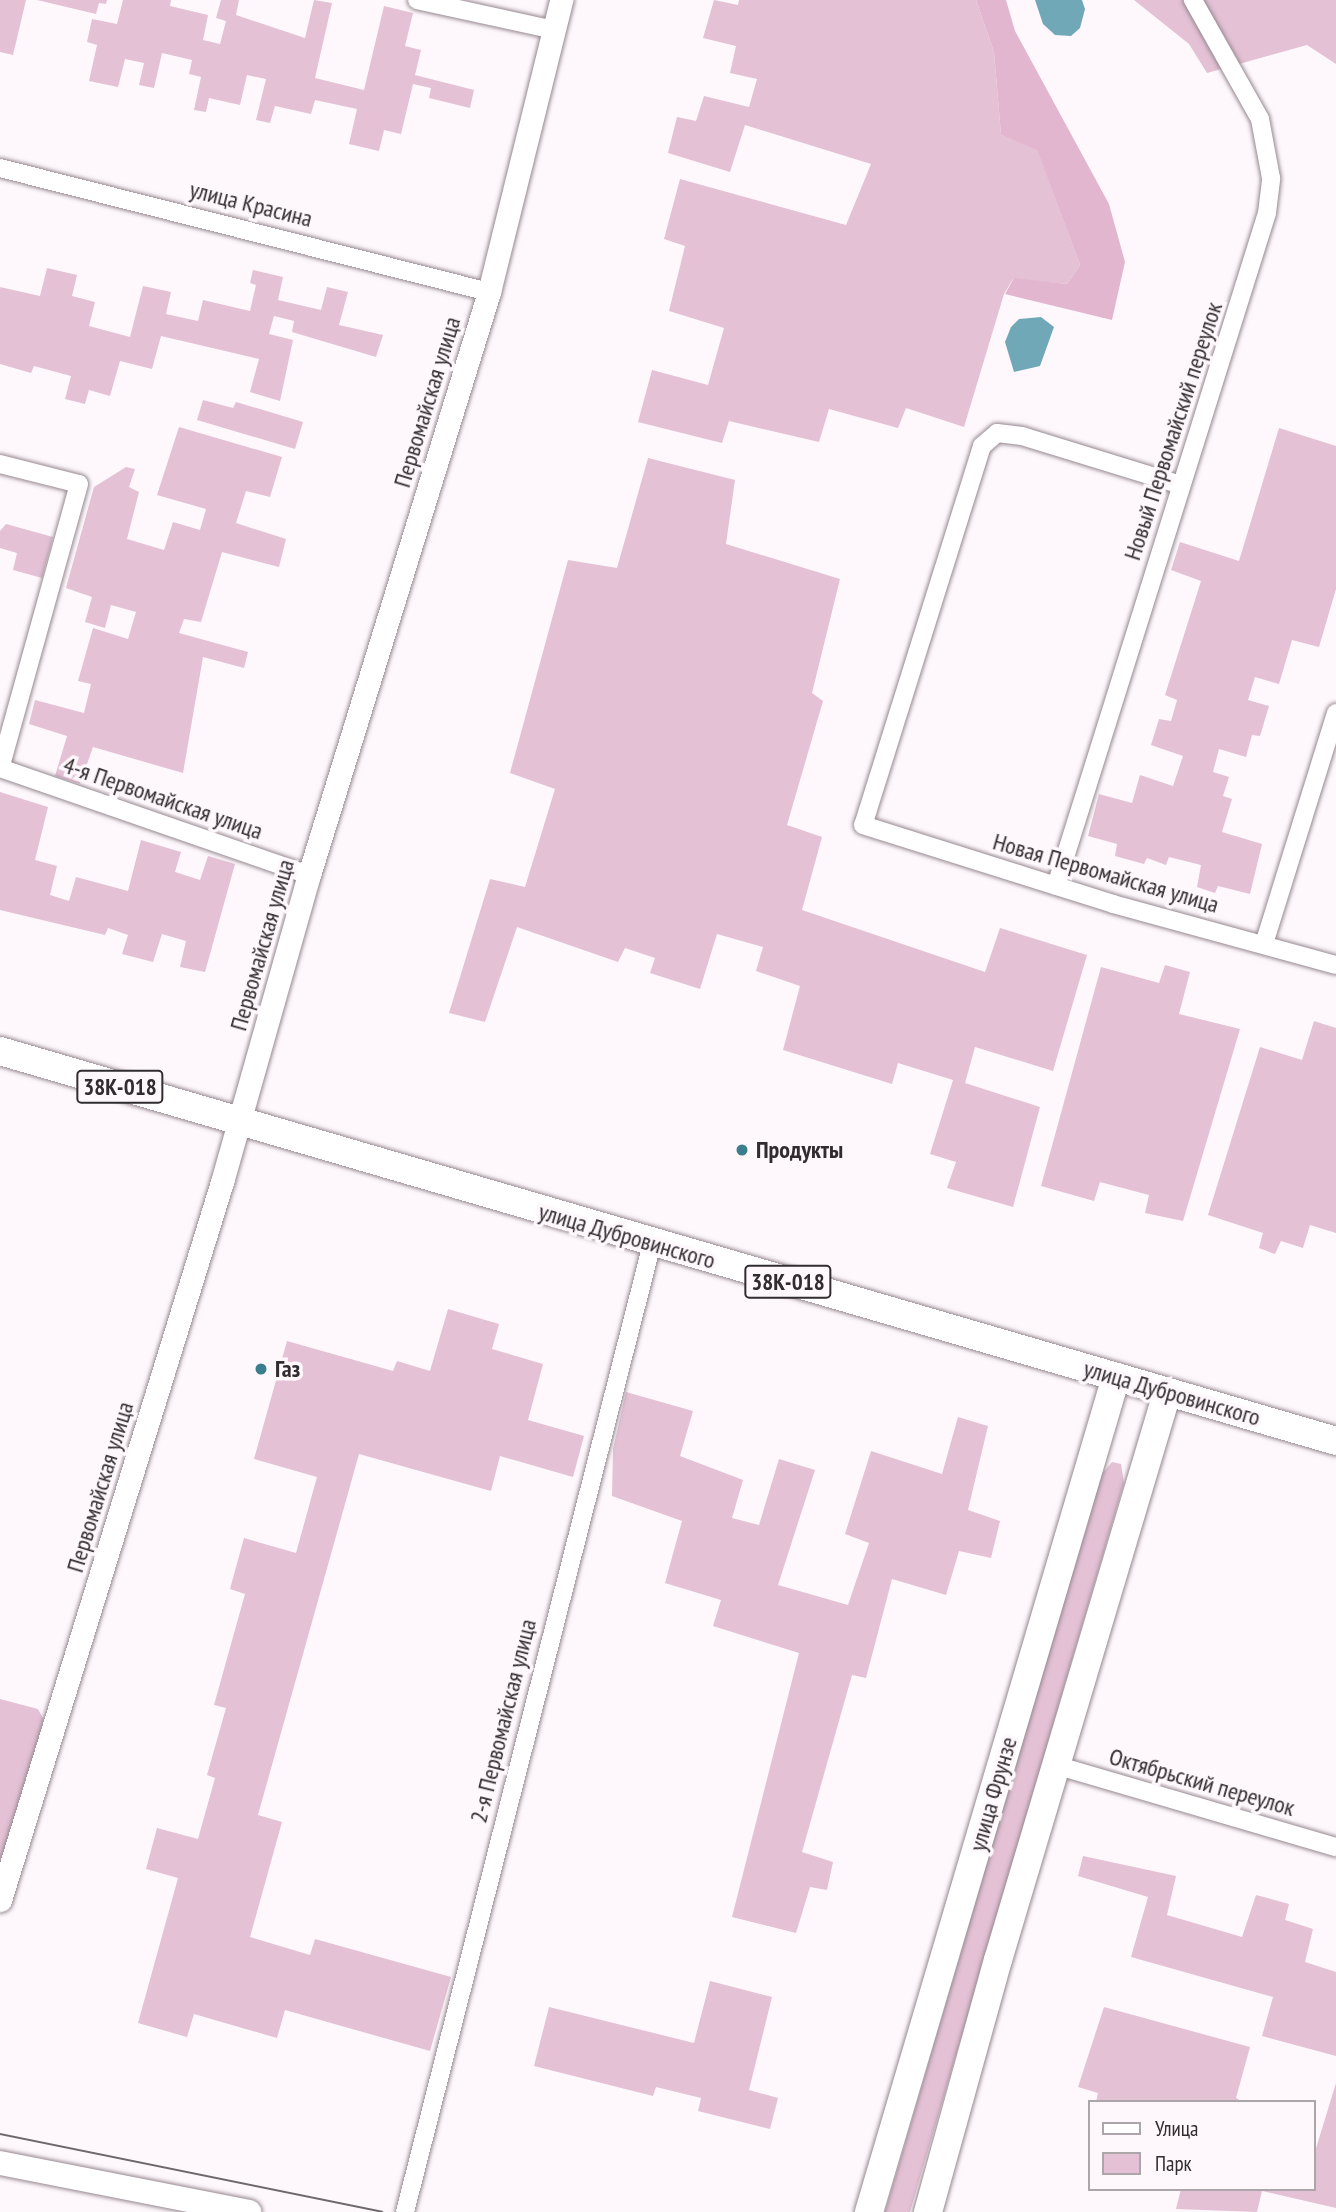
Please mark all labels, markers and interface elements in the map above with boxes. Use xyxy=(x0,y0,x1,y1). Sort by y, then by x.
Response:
street label: улица Красина xyxy=(187,175,315,233)
street label: Новый Первомайский переулок xyxy=(1118,298,1228,564)
street label: Первомайская улица xyxy=(387,313,467,491)
street label: 4-я Первомайская улица xyxy=(60,750,266,846)
street label: Новая Первомайская улица xyxy=(990,827,1222,919)
street label: Первомайская улица xyxy=(224,856,300,1034)
road number: 38К-018 xyxy=(76,1068,164,1106)
place label: Продукты xyxy=(756,1136,843,1164)
marker: Продукты xyxy=(734,1142,750,1158)
street label: улица Дубровинского xyxy=(535,1197,719,1275)
road number: 38К-018 xyxy=(744,1262,832,1302)
street label: улица Дубровинского xyxy=(1080,1354,1264,1432)
place label: Газ xyxy=(275,1355,300,1383)
marker: Газ xyxy=(253,1361,269,1377)
street label: Первомайская улица xyxy=(60,1398,140,1576)
street label: 2-я Первомайская улица xyxy=(464,1616,542,1826)
street label: улица Фрунзе xyxy=(963,1734,1023,1854)
street label: Октябрьский переулок xyxy=(1106,1742,1298,1822)
legend xyxy=(1088,2100,1315,2191)
text: Улица xyxy=(1155,2115,1198,2142)
text: Парк xyxy=(1155,2150,1192,2177)

